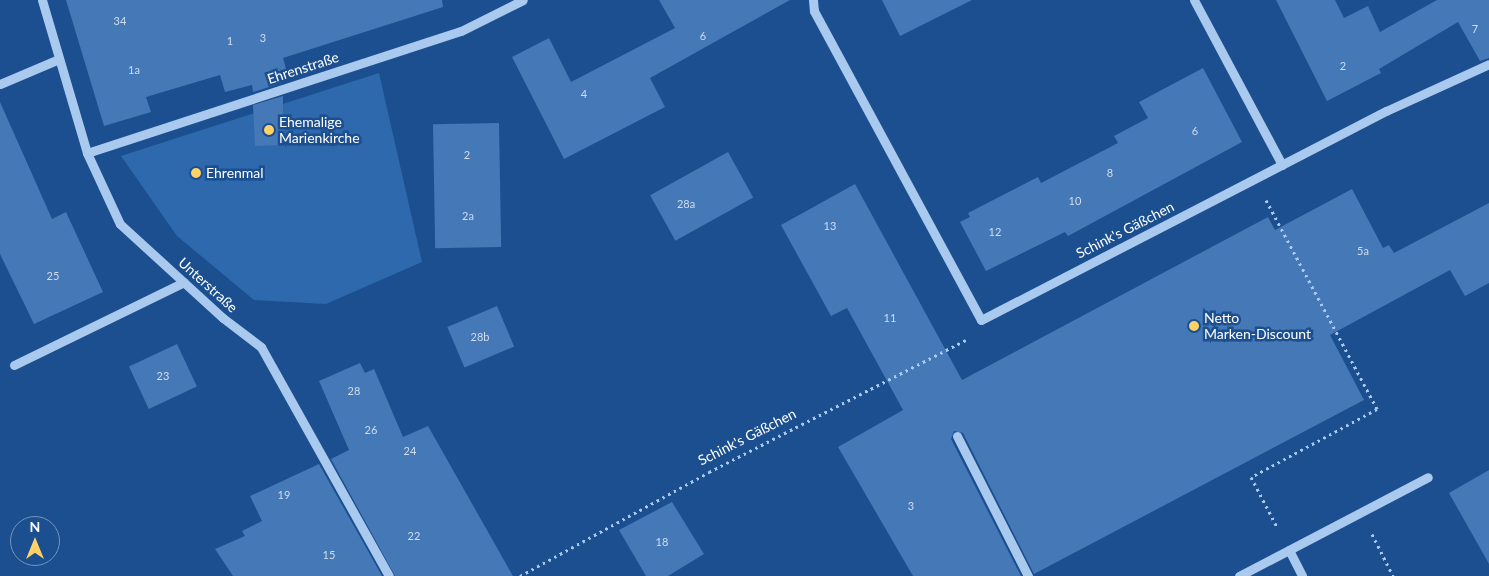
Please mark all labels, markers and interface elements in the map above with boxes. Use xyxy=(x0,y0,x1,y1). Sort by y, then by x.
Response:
house number: 34 xyxy=(114,14,126,28)
house number: 7 xyxy=(1472,22,1478,36)
house number: 6 xyxy=(700,29,706,43)
house number: 3 xyxy=(260,31,266,45)
house number: 1 xyxy=(227,34,233,48)
street label: Ehrenstraße xyxy=(265,49,341,87)
house number: 2 xyxy=(1340,59,1346,73)
house number: 1a xyxy=(128,63,140,77)
house number: 4 xyxy=(581,87,587,101)
place label: Ehemalige Marienkirche xyxy=(279,114,360,146)
marker: Ehemalige Marienkirche xyxy=(263,124,275,136)
house number: 6 xyxy=(1192,124,1198,138)
house number: 2 xyxy=(464,148,470,162)
place label: Ehrenmal xyxy=(206,165,264,181)
house number: 8 xyxy=(1107,166,1113,180)
marker: Ehrenmal xyxy=(190,167,202,179)
house number: 10 xyxy=(1069,194,1081,208)
house number: 28a xyxy=(677,197,695,211)
street label: Schink's Gäßchen xyxy=(1073,198,1177,262)
house number: 2a xyxy=(462,209,474,223)
house number: 13 xyxy=(824,219,836,233)
house number: 12 xyxy=(989,225,1001,239)
house number: 5a xyxy=(1357,244,1369,258)
street label: Unterstraße xyxy=(175,254,241,316)
house number: 25 xyxy=(47,269,59,283)
place label: Netto Marken-Discount xyxy=(1204,310,1311,342)
house number: 11 xyxy=(884,311,896,325)
marker: Netto Marken-Discount xyxy=(1188,320,1200,332)
house number: 28b xyxy=(471,330,489,344)
house number: 23 xyxy=(157,369,169,383)
house number: 28 xyxy=(348,384,360,398)
street label: Schink's Gäßchen xyxy=(695,405,799,469)
house number: 26 xyxy=(365,423,377,437)
house number: 24 xyxy=(404,444,416,458)
house number: 19 xyxy=(278,488,290,502)
house number: 3 xyxy=(908,499,914,513)
north arrow xyxy=(10,516,60,566)
text: N xyxy=(30,518,40,535)
house number: 22 xyxy=(408,529,420,543)
house number: 18 xyxy=(656,535,668,549)
house number: 15 xyxy=(323,548,335,562)

